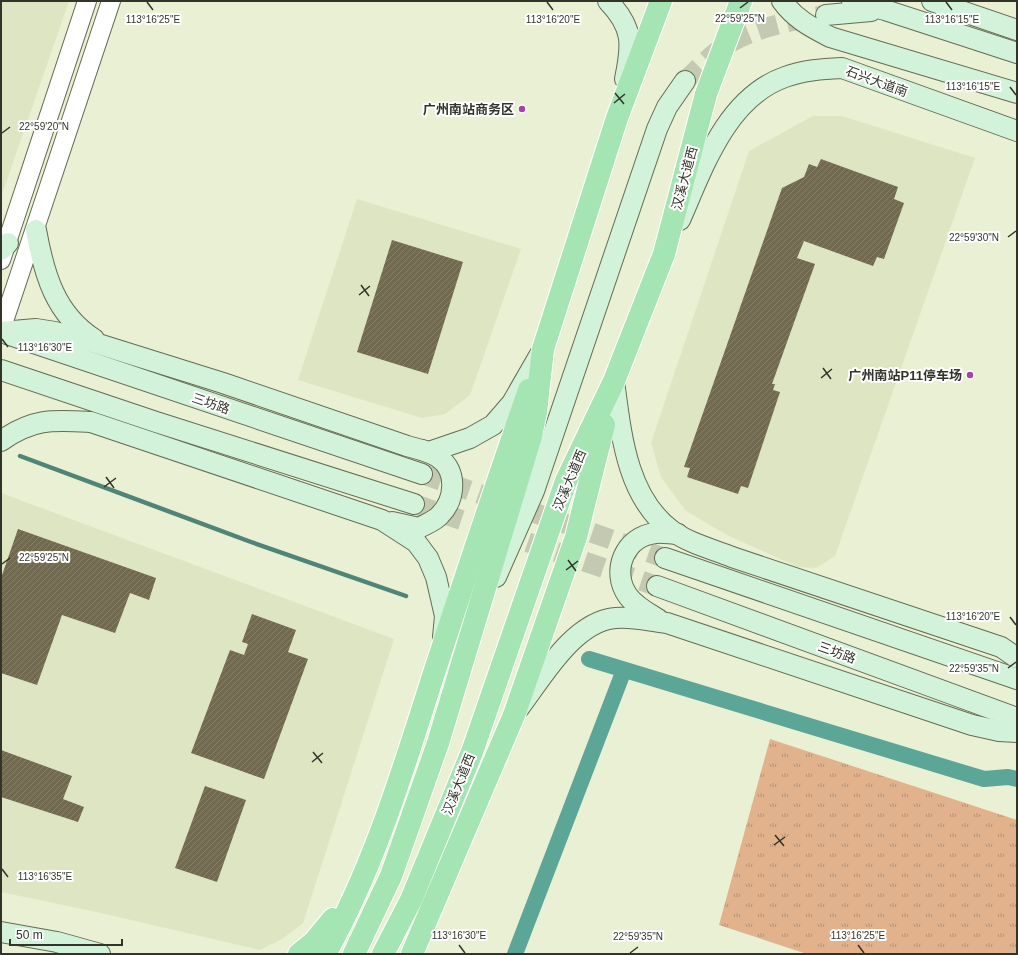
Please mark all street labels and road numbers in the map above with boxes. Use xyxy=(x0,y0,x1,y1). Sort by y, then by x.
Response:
street label: 石兴大道南 xyxy=(844,63,910,100)
street label: 汉溪大道西 xyxy=(669,145,700,211)
street label: 三坊路 xyxy=(190,390,232,417)
street label: 汉溪大道西 xyxy=(550,447,589,513)
street label: 三坊路 xyxy=(816,639,858,666)
street label: 汉溪大道西 xyxy=(439,751,478,817)

